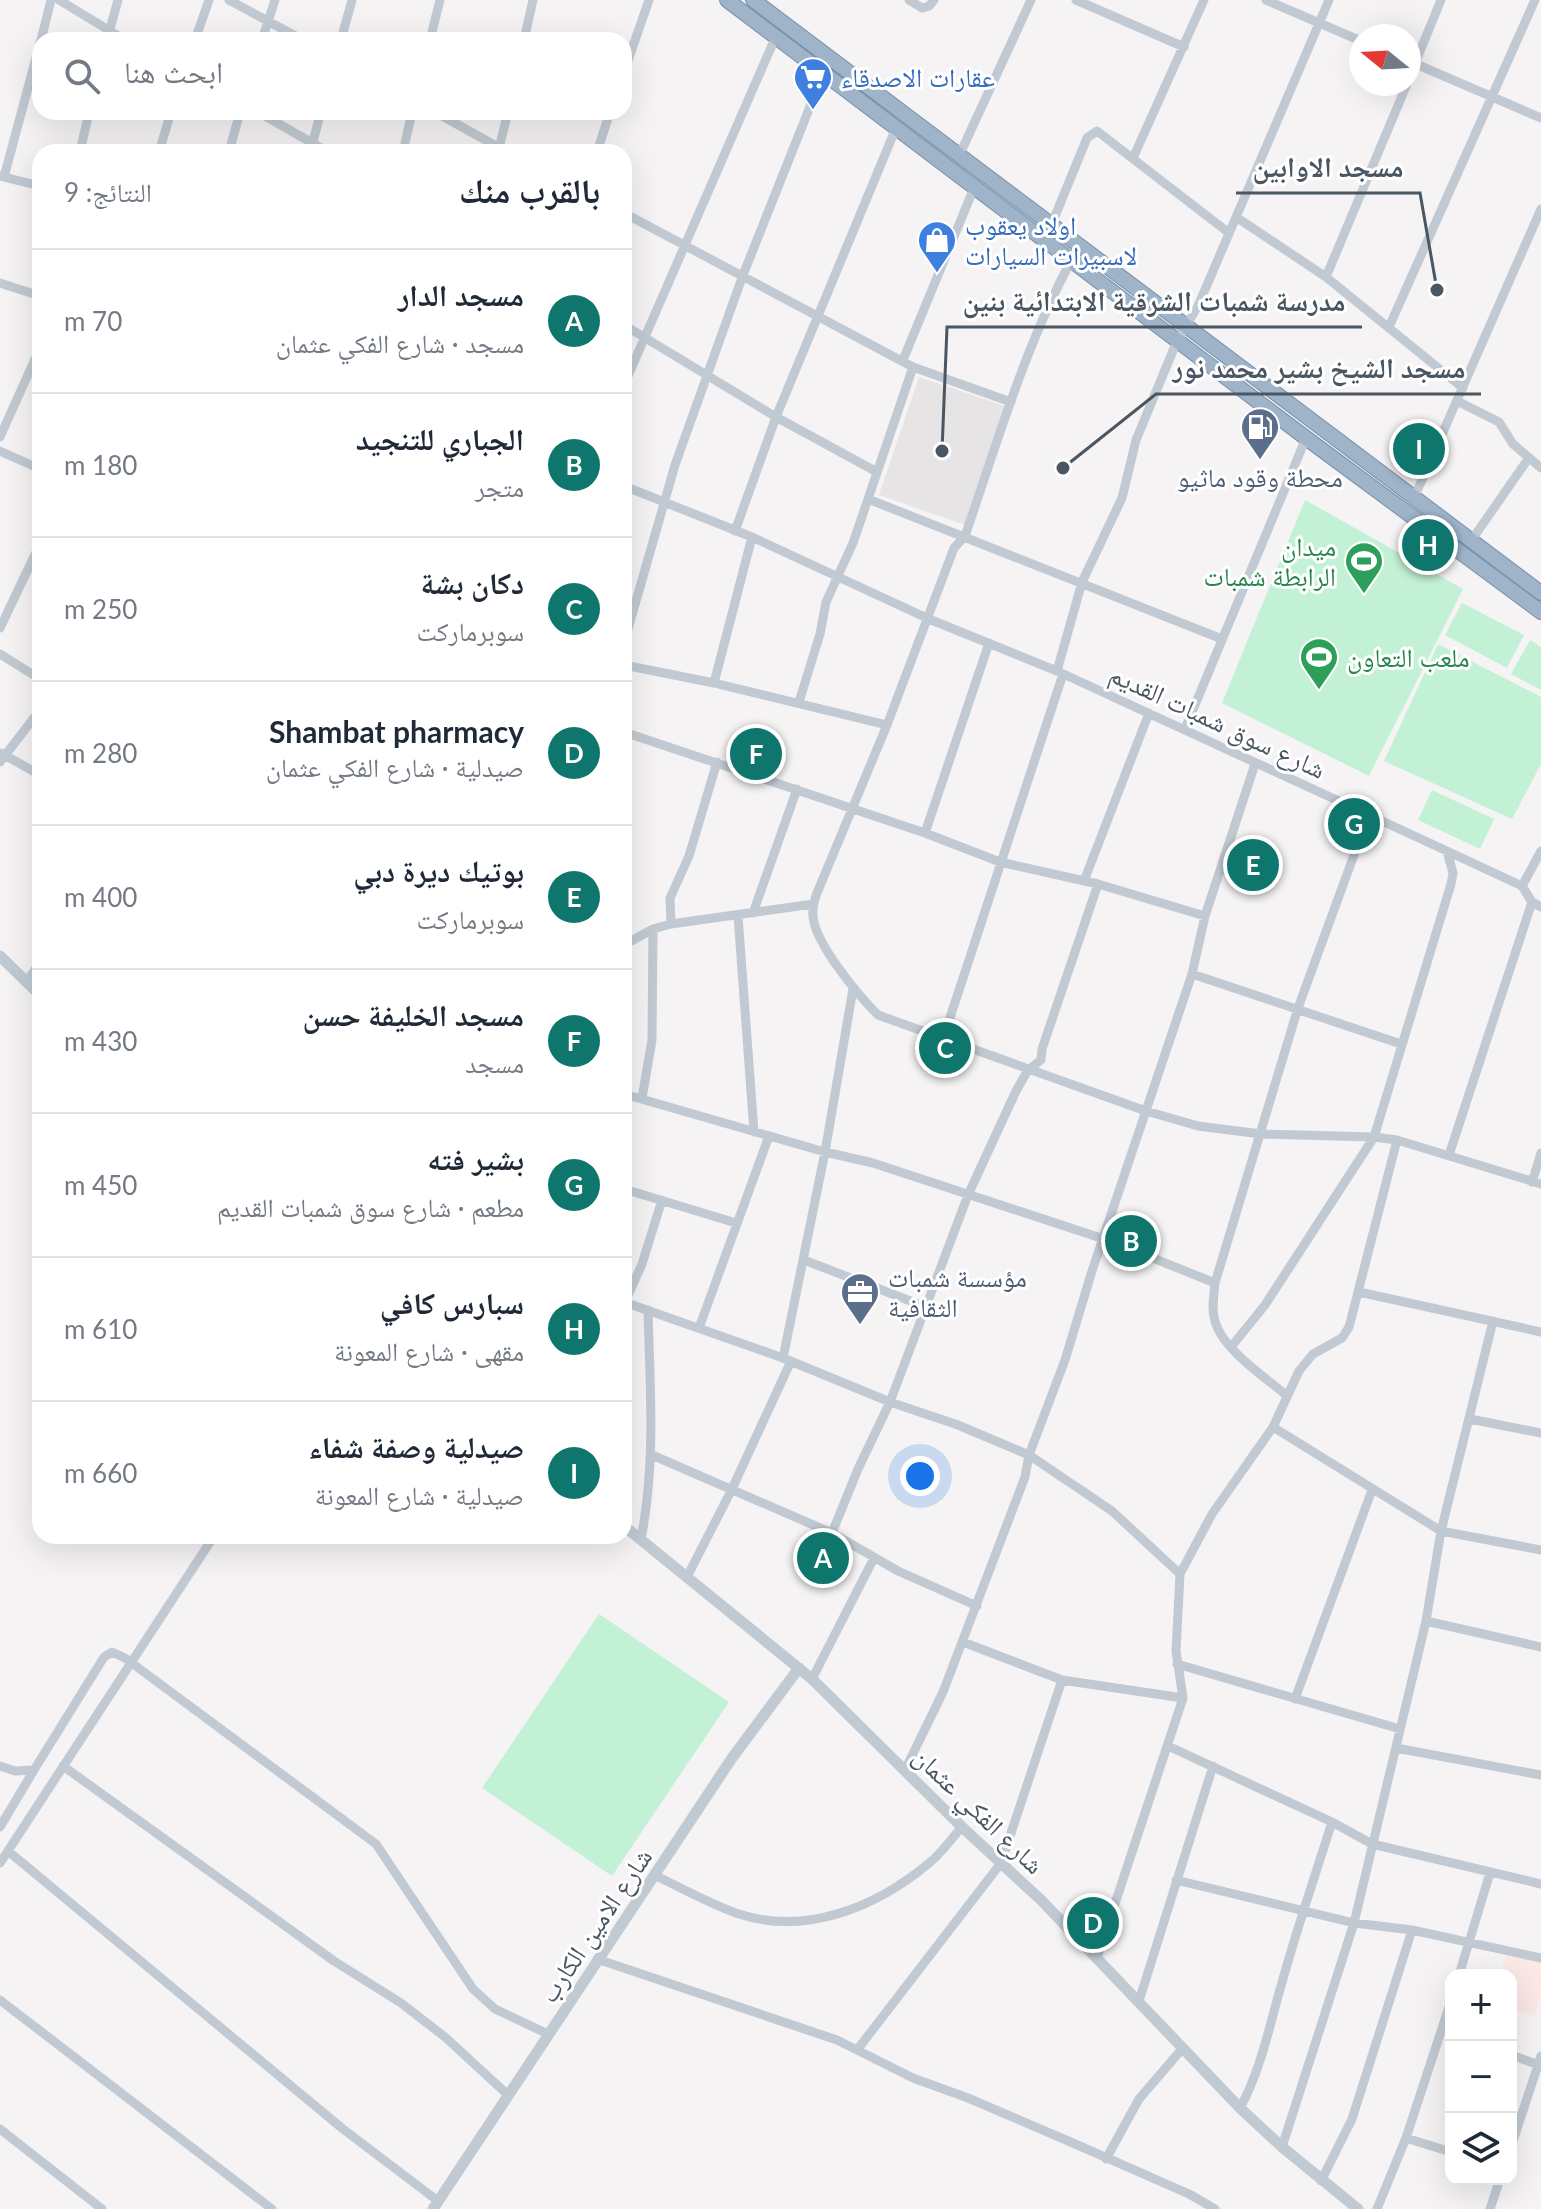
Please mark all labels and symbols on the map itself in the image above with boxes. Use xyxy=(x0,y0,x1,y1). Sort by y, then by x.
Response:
north arrow xyxy=(1349,24,1421,96)
supermarket icon: عقارات الاصدقاء xyxy=(792,56,834,111)
place label: عقارات الاصدقاء xyxy=(841,61,995,93)
callout: مسجد الاوابين xyxy=(1236,141,1420,193)
text: مسجد الاوابين xyxy=(1252,149,1404,185)
place label: اولاد يعقوب لاسبيرات السيارات xyxy=(965,209,1137,271)
shop icon: اولاد يعقوب لاسبيرات السيارات xyxy=(916,219,958,274)
callout: مدرسة شمبات الشرقية الابتدائية بنين xyxy=(947,275,1362,327)
text: مدرسة شمبات الشرقية الابتدائية بنين xyxy=(962,283,1346,319)
callout: مسجد الشيخ بشير محمد نور xyxy=(1156,342,1481,394)
text: مسجد الشيخ بشير محمد نور xyxy=(1172,350,1465,387)
fuel station icon: محطة وقود ماثيو xyxy=(1239,406,1281,461)
pin: I xyxy=(1393,419,1445,479)
place label: محطة وقود ماثيو xyxy=(1177,461,1343,493)
pin: H xyxy=(1402,515,1454,575)
place label: ميدان الرابطة شمبات xyxy=(1204,530,1336,592)
sports icon: ميدان الرابطة شمبات xyxy=(1343,540,1385,595)
sports icon: ملعب التعاون xyxy=(1298,636,1340,691)
place label: ملعب التعاون xyxy=(1347,641,1470,674)
street label: شارع سوق شمبات القديم xyxy=(1104,657,1331,787)
pin: F xyxy=(730,724,782,784)
pin: G xyxy=(1328,794,1380,854)
pin: E xyxy=(1227,835,1279,895)
pin: C xyxy=(919,1018,971,1078)
pin: B xyxy=(1105,1211,1157,1271)
place label: مؤسسة شمبات الثقافية xyxy=(888,1261,1027,1323)
office icon: مؤسسة شمبات الثقافية xyxy=(839,1271,881,1326)
your location xyxy=(900,1456,940,1496)
pin: A xyxy=(797,1528,849,1588)
street label: شارع الفكي عثمان xyxy=(903,1740,1051,1884)
street label: شارع الامين الكارب xyxy=(532,1842,659,2009)
pin: D xyxy=(1067,1893,1119,1953)

